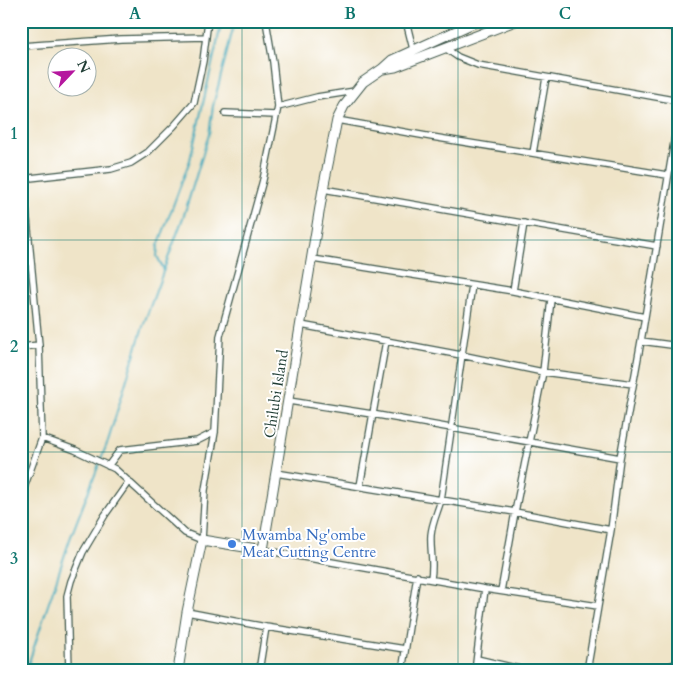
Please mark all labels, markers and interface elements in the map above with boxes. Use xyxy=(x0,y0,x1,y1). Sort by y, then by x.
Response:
text: A xyxy=(129,3,141,25)
text: B xyxy=(344,3,356,25)
text: C xyxy=(559,3,571,25)
north arrow xyxy=(48,48,98,98)
text: N xyxy=(72,57,95,76)
text: 1 xyxy=(10,123,18,145)
text: 2 xyxy=(10,336,18,358)
street label: Chilubi Island xyxy=(259,348,293,440)
place label: Mwamba Ng'ombe Meat Cutting Centre xyxy=(242,525,377,562)
marker: Mwamba Ng'ombe Meat Cutting Centre xyxy=(226,538,238,550)
text: 3 xyxy=(10,548,18,570)

